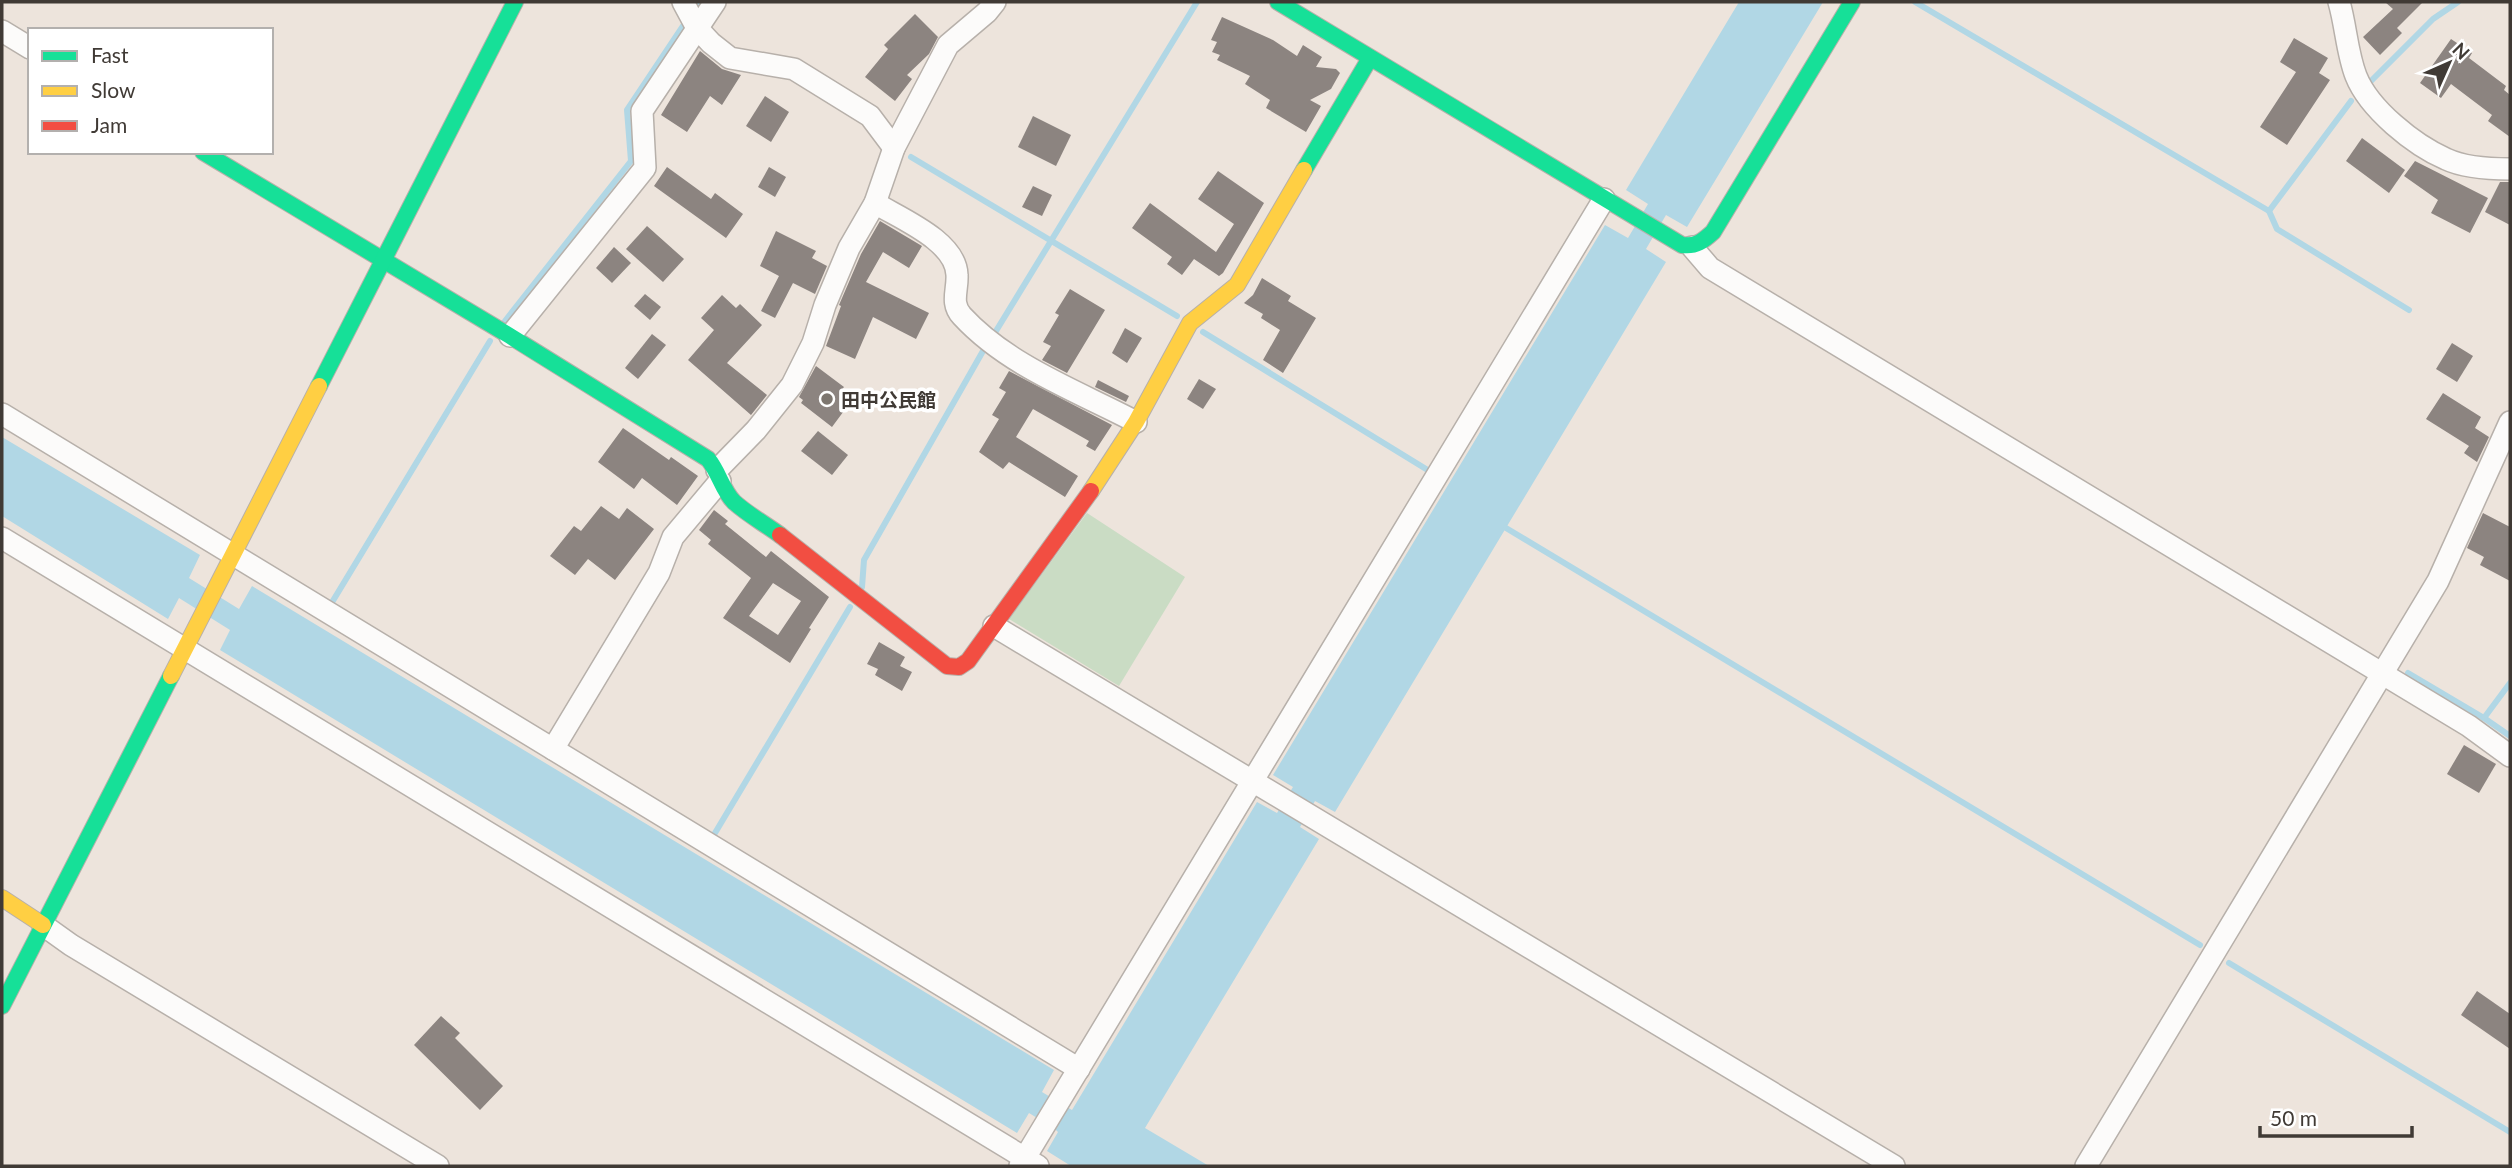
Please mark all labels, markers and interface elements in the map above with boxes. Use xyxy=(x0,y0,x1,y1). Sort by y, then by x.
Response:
legend xyxy=(28,28,273,154)
north arrow xyxy=(2414,28,2484,98)
text: N xyxy=(2448,37,2475,64)
text: Fast xyxy=(91,42,129,67)
text: Slow xyxy=(91,77,136,102)
text: Jam xyxy=(91,112,127,137)
place label: 田中公民館 xyxy=(841,388,936,411)
marker: 田中公民館 xyxy=(819,391,835,407)
scale bar xyxy=(2260,1094,2412,1138)
text: 50 m xyxy=(2270,1105,2317,1130)

